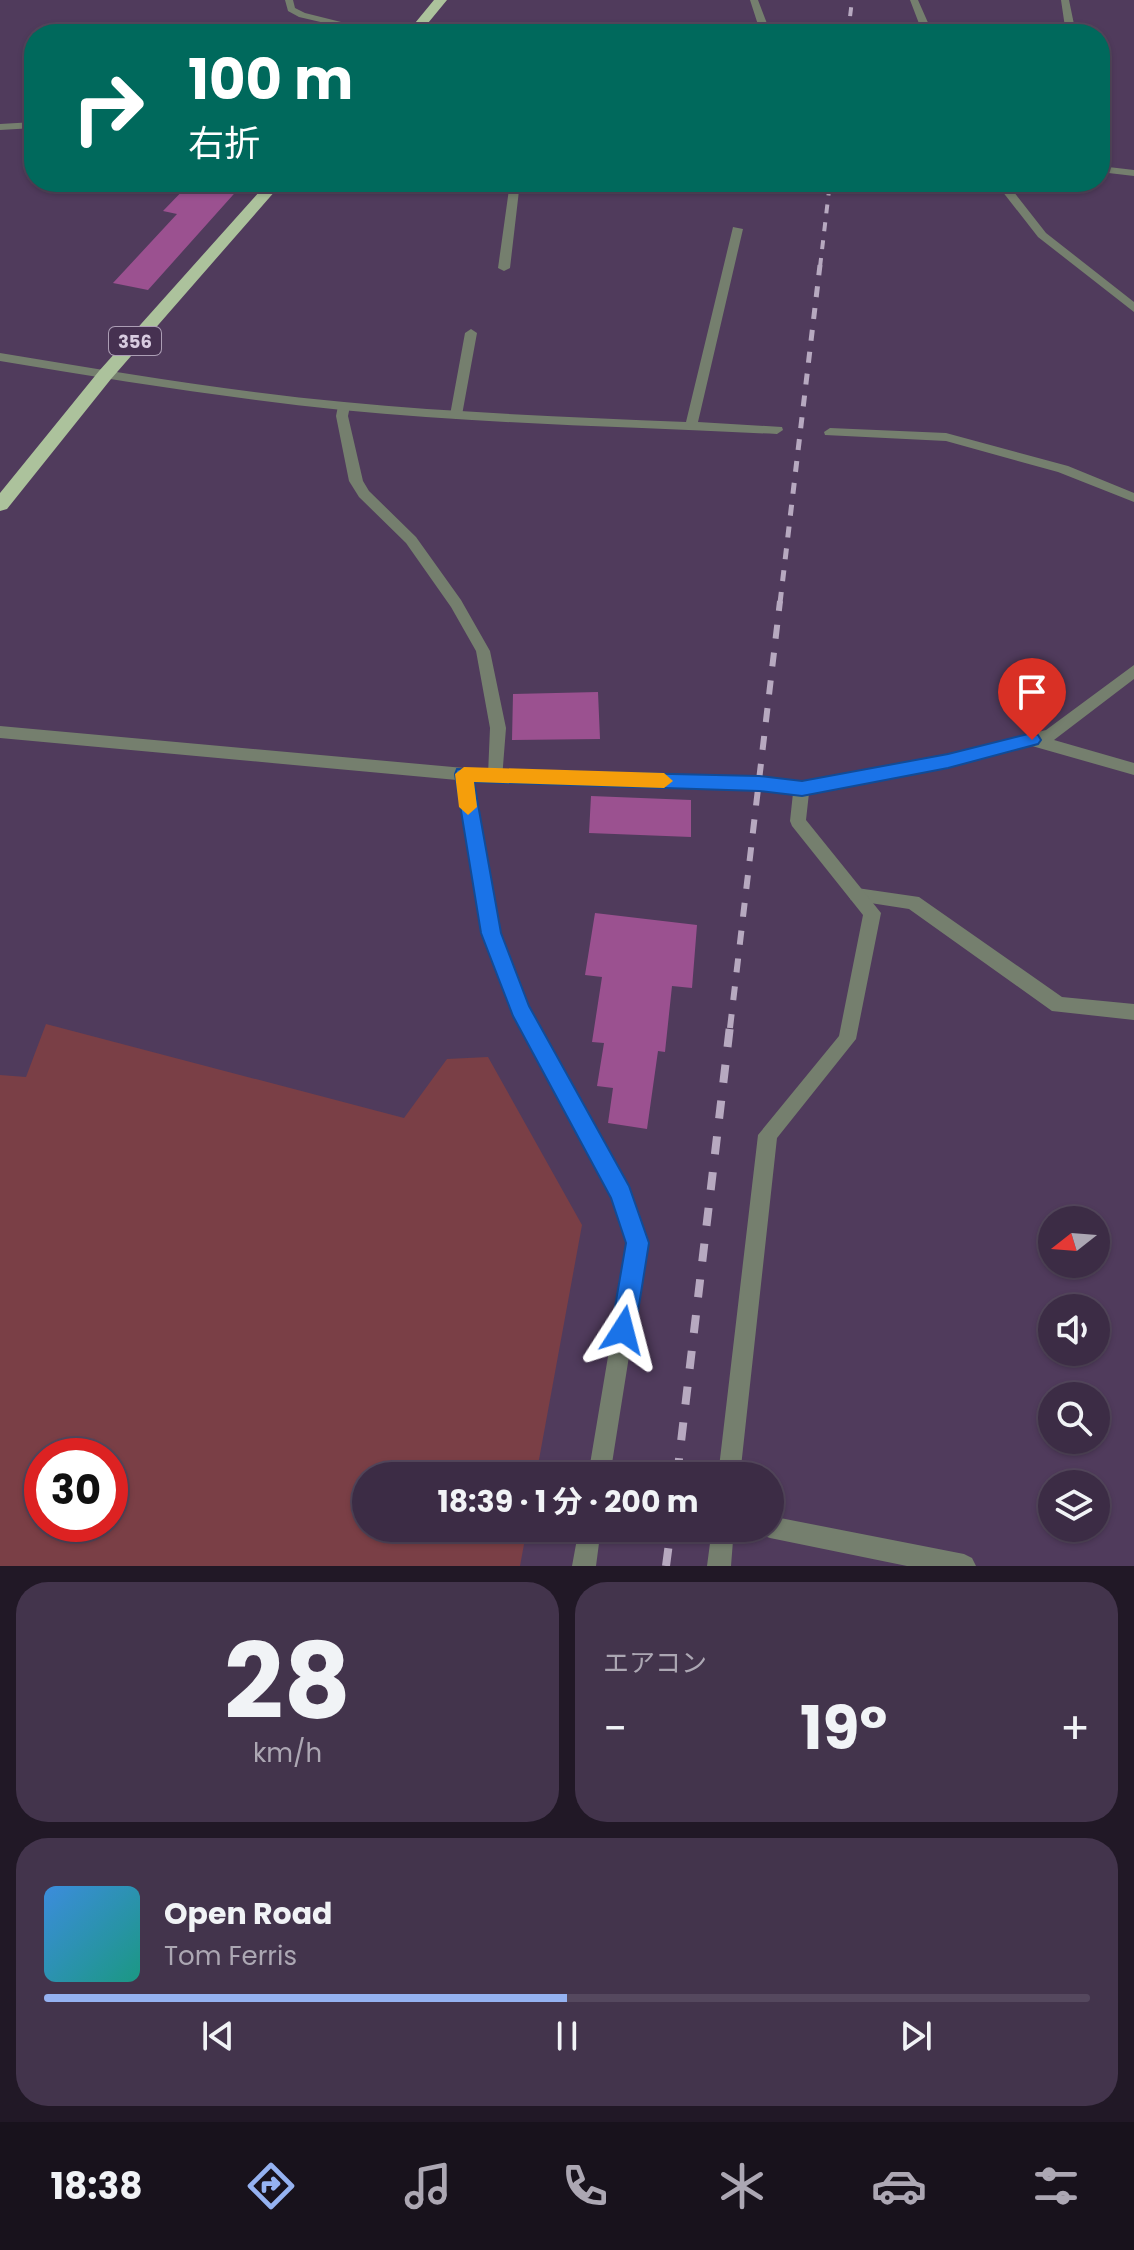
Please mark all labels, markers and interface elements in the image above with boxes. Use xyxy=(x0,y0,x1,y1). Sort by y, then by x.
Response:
text: 100 m xyxy=(188,40,353,119)
icon: right xyxy=(56,56,160,160)
text: 右折 xyxy=(188,118,260,169)
road number: 356 xyxy=(109,327,161,355)
pin xyxy=(998,658,1066,740)
icon: arrive xyxy=(1010,670,1054,714)
north arrow xyxy=(1038,1206,1110,1278)
map controls xyxy=(1038,1206,1110,1542)
position arrow xyxy=(581,1288,665,1372)
button: sound xyxy=(1038,1294,1110,1366)
button: search xyxy=(1038,1382,1110,1454)
speed limit sign: 30 xyxy=(24,1438,128,1542)
button: layers xyxy=(1038,1470,1110,1542)
text: 18:39 · 1 分 · 200 m xyxy=(437,1480,699,1523)
text: 28 xyxy=(224,1609,351,1754)
text: エアコン xyxy=(603,1645,707,1681)
text: 19° xyxy=(800,1686,887,1770)
text: − xyxy=(603,1698,627,1759)
text: + xyxy=(1060,1698,1090,1759)
text: km/h xyxy=(253,1735,322,1771)
text: Open Road xyxy=(164,1892,332,1935)
text: Tom Ferris xyxy=(164,1938,297,1974)
icon: previous xyxy=(196,2014,240,2058)
icon: pause xyxy=(545,2014,589,2058)
icon: next xyxy=(894,2014,938,2058)
icon: directions xyxy=(243,2158,299,2214)
icon: music xyxy=(400,2158,456,2214)
icon: phone xyxy=(557,2158,613,2214)
icon: climate xyxy=(714,2158,770,2214)
icon: car xyxy=(871,2158,927,2214)
icon: filters xyxy=(1028,2158,1084,2214)
text: 18:38 xyxy=(50,2161,143,2212)

